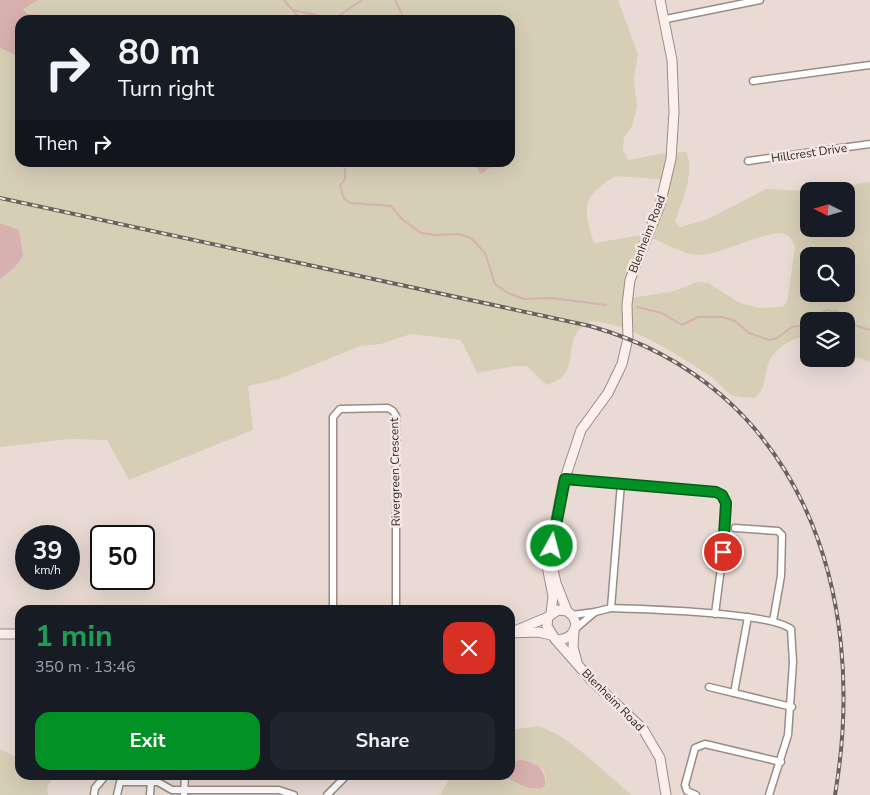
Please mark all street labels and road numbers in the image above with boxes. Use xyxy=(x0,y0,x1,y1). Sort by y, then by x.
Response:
street label: Hillcrest Drive xyxy=(770,140,848,166)
street label: Blenheim Road xyxy=(625,193,669,275)
street label: Rivergreen Crescent xyxy=(386,417,404,526)
street label: Blenheim Road xyxy=(578,665,648,735)

